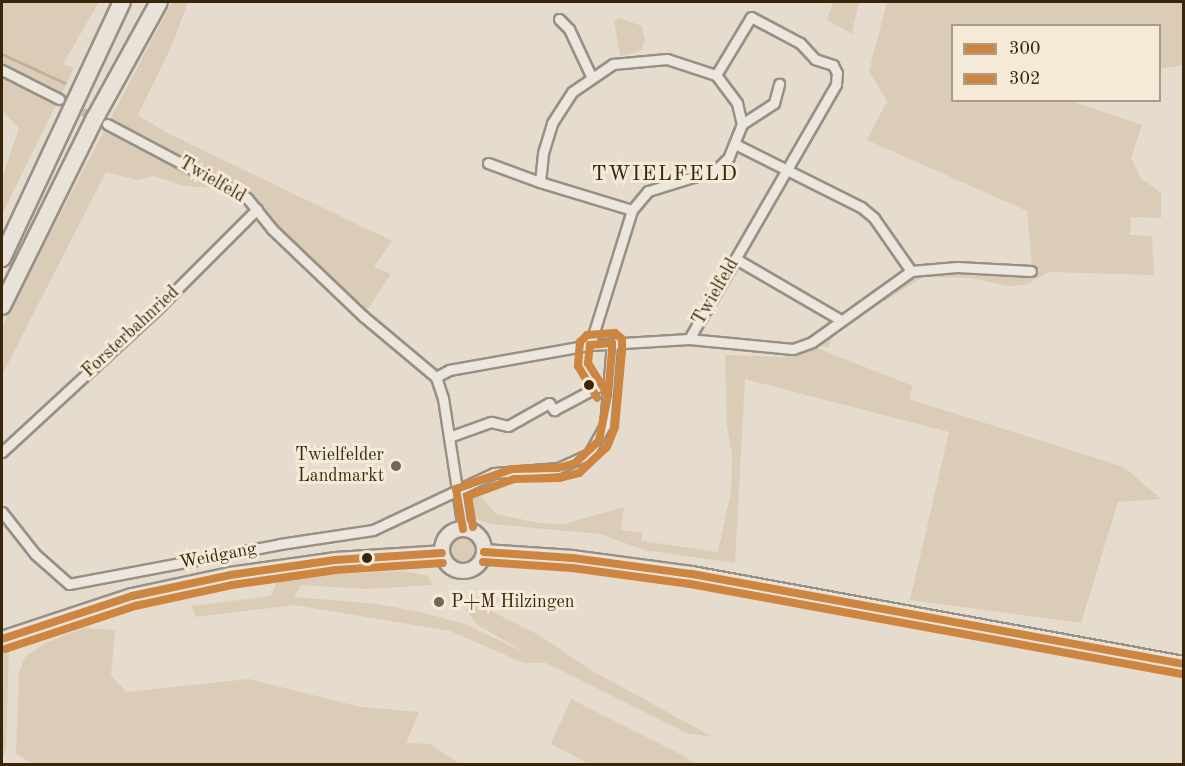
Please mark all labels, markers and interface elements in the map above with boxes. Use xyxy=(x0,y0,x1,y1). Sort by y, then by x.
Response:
legend xyxy=(951,24,1161,102)
text: 300 xyxy=(1009,40,1040,58)
text: 302 xyxy=(1009,70,1040,88)
street label: Twielfeld xyxy=(175,152,249,208)
district label: TWIELFELD xyxy=(592,162,738,188)
street label: Twielfeld xyxy=(688,255,744,329)
street label: Forsterbahnried xyxy=(78,282,184,382)
unlabelled marker xyxy=(583,379,595,391)
place label: Twielfelder Landmarkt xyxy=(295,445,384,488)
marker: Twielfelder Landmarkt xyxy=(389,459,403,473)
street label: Weidgang xyxy=(178,538,258,574)
unlabelled marker xyxy=(361,552,373,564)
place label: P+M Hilzingen xyxy=(451,591,574,613)
marker: P+M Hilzingen xyxy=(432,595,446,609)

